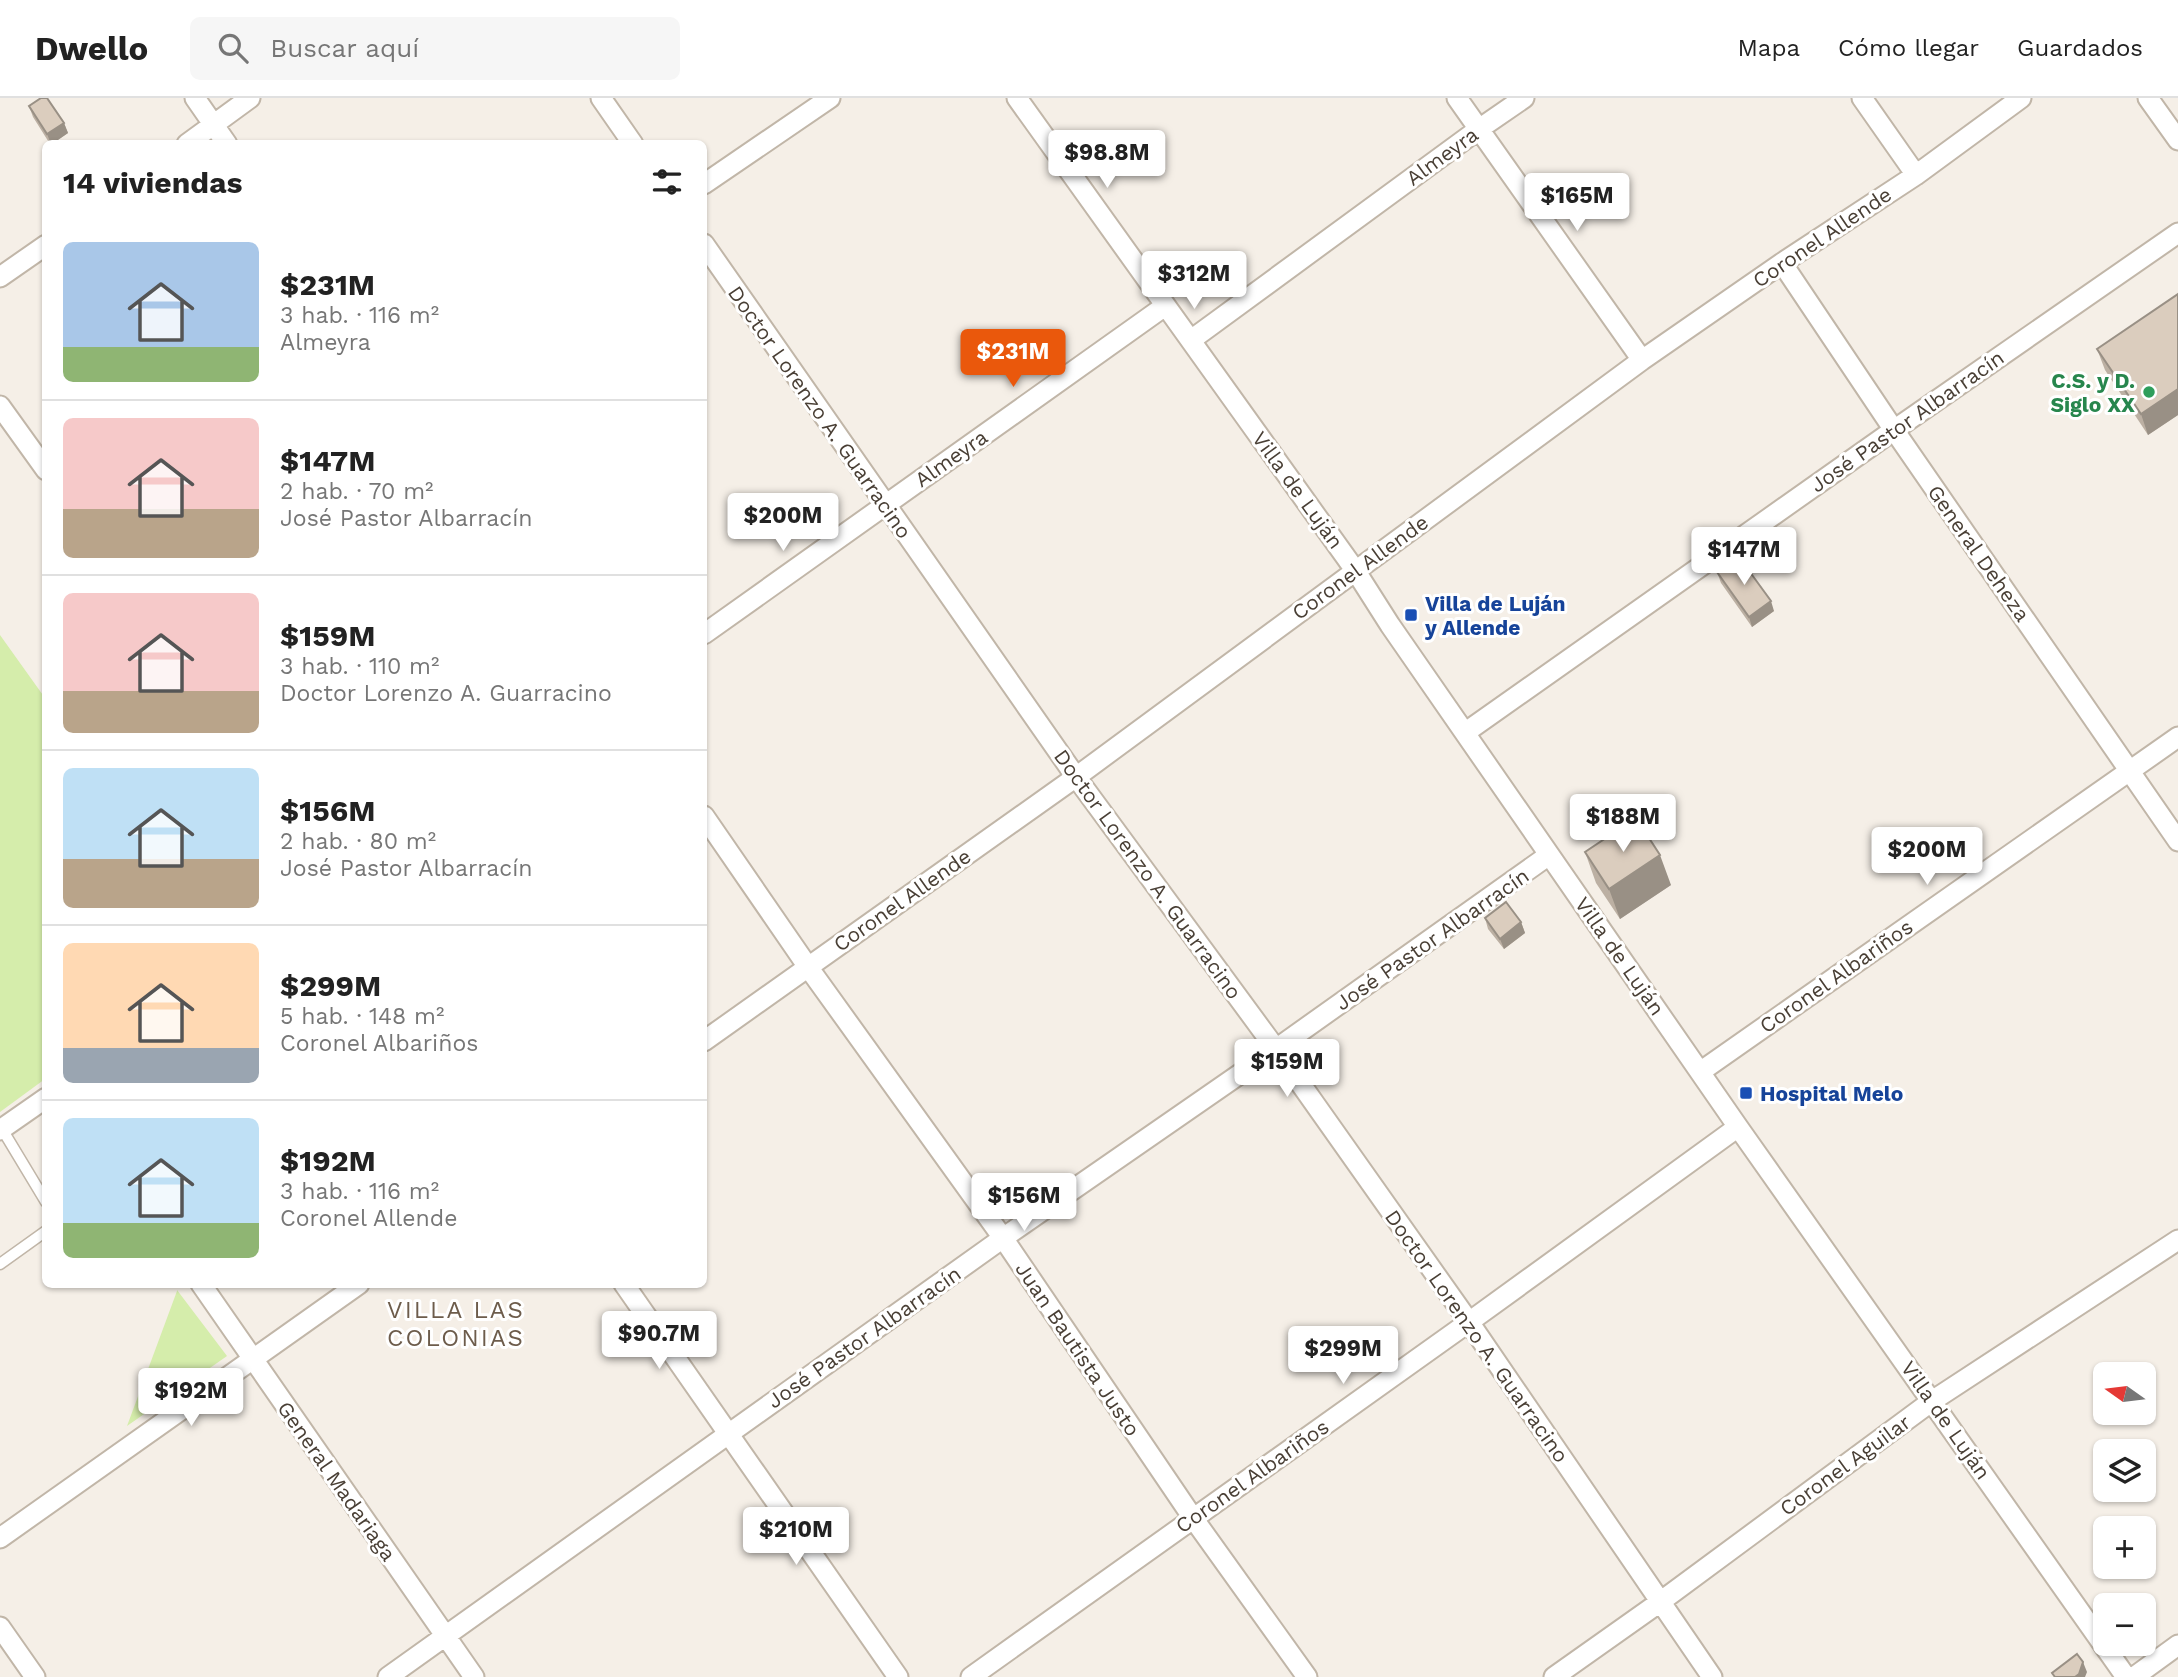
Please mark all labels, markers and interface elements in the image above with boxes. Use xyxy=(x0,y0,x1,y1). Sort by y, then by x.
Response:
search box xyxy=(190,17,680,80)
text: Dwello xyxy=(35,29,148,68)
icon: search xyxy=(214,29,252,67)
text: Buscar aquí xyxy=(270,33,419,63)
text: Mapa xyxy=(1738,34,1800,62)
text: Cómo llegar xyxy=(1838,34,1979,62)
text: Guardados xyxy=(2017,34,2143,62)
street label: Almeyra xyxy=(1401,121,1483,190)
pin: $98.8M xyxy=(1050,130,1164,190)
text: $98.8M xyxy=(1064,139,1150,166)
icon: filters xyxy=(648,163,686,201)
text: 14 viviendas xyxy=(63,165,243,200)
pin: $165M xyxy=(1528,174,1626,233)
street label: Coronel Allende xyxy=(1748,181,1896,293)
text: $165M xyxy=(1540,182,1614,209)
pin: $312M xyxy=(1145,252,1243,311)
text: $312M xyxy=(1158,260,1230,287)
text: $231M xyxy=(280,267,375,302)
icon: home xyxy=(119,270,203,354)
street label: Doctor Lorenzo A. Guarracino xyxy=(723,281,917,543)
text: 3 hab. · 116 m² xyxy=(280,302,439,329)
text: Almeyra xyxy=(280,329,371,356)
pin: $231M xyxy=(964,330,1062,389)
text: $231M xyxy=(977,338,1049,365)
street label: José Pastor Albarracín xyxy=(1805,345,2009,497)
place label: C.S. y D. Siglo XX xyxy=(2050,368,2135,417)
marker: C.S. y D. Siglo XX xyxy=(2141,384,2157,400)
street label: Almeyra xyxy=(910,424,992,492)
street label: Villa de Luján xyxy=(1247,427,1349,553)
text: $147M xyxy=(280,443,376,478)
icon: home xyxy=(119,446,203,530)
text: 2 hab. · 70 m² xyxy=(280,478,433,505)
street label: General Deheza xyxy=(1923,480,2035,626)
pin: $200M xyxy=(734,494,832,553)
text: $200M xyxy=(743,502,823,529)
text: José Pastor Albarracín xyxy=(280,505,533,532)
street label: Coronel Allende xyxy=(1287,509,1433,625)
pin: $147M xyxy=(1695,528,1793,587)
text: $147M xyxy=(1707,536,1781,563)
place label: Villa de Luján y Allende xyxy=(1424,591,1566,640)
marker: Villa de Luján y Allende xyxy=(1403,607,1419,623)
text: $159M xyxy=(280,618,375,653)
icon: home xyxy=(119,621,203,705)
text: 3 hab. · 110 m² xyxy=(280,653,439,680)
text: Doctor Lorenzo A. Guarracino xyxy=(280,680,612,707)
street label: Doctor Lorenzo A. Guarracino xyxy=(1049,744,1247,1004)
text: $156M xyxy=(280,793,375,828)
pin: $188M xyxy=(1574,794,1672,854)
icon: home xyxy=(119,796,203,880)
text: $188M xyxy=(1586,803,1660,830)
text: 2 hab. · 80 m² xyxy=(280,828,436,855)
pin: $200M xyxy=(1878,828,1976,887)
text: $200M xyxy=(1887,836,1967,863)
street label: Coronel Allende xyxy=(828,843,976,957)
text: José Pastor Albarracín xyxy=(280,855,533,882)
street label: José Pastor Albarracín xyxy=(1330,863,1534,1015)
street label: Villa de Luján xyxy=(1570,892,1670,1020)
street label: Coronel Albariños xyxy=(1755,914,1917,1038)
text: $299M xyxy=(280,968,381,1003)
icon: home xyxy=(119,971,203,1055)
text: 5 hab. · 148 m² xyxy=(280,1003,444,1030)
text: Coronel Albariños xyxy=(280,1030,478,1057)
pin: $159M xyxy=(1238,1040,1336,1099)
text: $159M xyxy=(1250,1048,1324,1075)
place label: Hospital Melo xyxy=(1760,1081,1903,1106)
marker: Hospital Melo xyxy=(1738,1085,1754,1101)
text: $192M xyxy=(280,1143,376,1178)
icon: home xyxy=(119,1146,203,1230)
pin: $156M xyxy=(975,1174,1073,1233)
text: 3 hab. · 116 m² xyxy=(280,1178,439,1205)
text: $156M xyxy=(987,1182,1061,1209)
text: Coronel Allende xyxy=(280,1205,458,1232)
street label: Doctor Lorenzo A. Guarracino xyxy=(1380,1205,1574,1467)
street label: Juan Bautista Justo xyxy=(1010,1257,1146,1441)
street label: José Pastor Albarracín xyxy=(762,1261,966,1413)
district label: VILLA LAS COLONIAS xyxy=(387,1296,525,1352)
pin: $90.7M xyxy=(602,1312,716,1371)
text: $90.7M xyxy=(618,1320,700,1347)
pin: $299M xyxy=(1294,1326,1392,1386)
text: $299M xyxy=(1304,1335,1382,1362)
street label: Villa de Luján xyxy=(1896,1356,1996,1484)
north arrow xyxy=(2093,1362,2156,1424)
map controls xyxy=(2093,1362,2156,1656)
pin: $192M xyxy=(142,1368,240,1428)
text: $192M xyxy=(154,1377,228,1404)
street label: General Madariaga xyxy=(272,1396,402,1566)
street label: Coronel Aguilar xyxy=(1775,1409,1916,1521)
street label: Coronel Albariños xyxy=(1171,1414,1333,1538)
button: layers xyxy=(2093,1439,2156,1502)
pin: $210M xyxy=(747,1508,845,1567)
text: $210M xyxy=(759,1516,833,1543)
button: + xyxy=(2093,1516,2156,1579)
button: − xyxy=(2093,1593,2156,1656)

